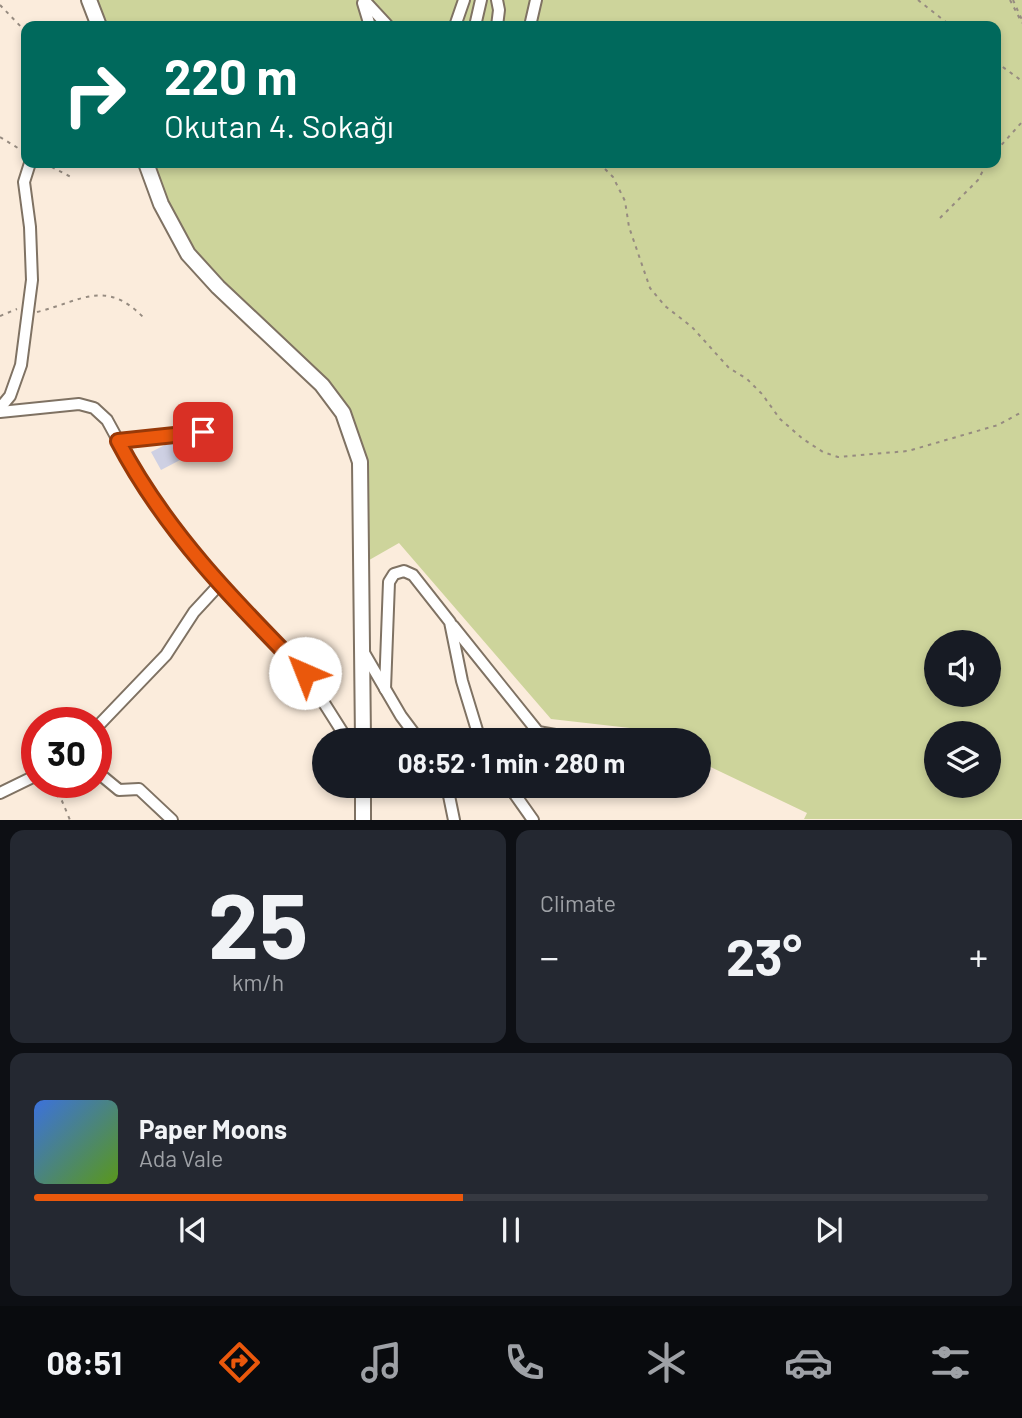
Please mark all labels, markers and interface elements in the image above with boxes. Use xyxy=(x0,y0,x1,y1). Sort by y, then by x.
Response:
text: 220 m xyxy=(164,46,298,105)
icon: right xyxy=(49,49,140,140)
text: Okutan 4. Sokağı xyxy=(164,106,394,144)
pin xyxy=(173,402,233,462)
icon: arrive xyxy=(184,413,222,451)
map controls xyxy=(924,630,1001,798)
button: sound xyxy=(924,630,1001,707)
position arrow xyxy=(268,636,342,710)
speed limit sign: 30 xyxy=(21,707,112,798)
button: layers xyxy=(924,721,1001,798)
text: 08:52 · 1 min · 280 m xyxy=(398,747,625,778)
text: 25 xyxy=(208,868,308,977)
text: Climate xyxy=(540,889,616,917)
text: 23° xyxy=(726,924,802,986)
text: − xyxy=(540,933,559,979)
text: + xyxy=(969,933,988,979)
text: km/h xyxy=(232,968,284,996)
text: Paper Moons xyxy=(139,1113,287,1144)
text: Ada Vale xyxy=(139,1144,223,1172)
icon: previous xyxy=(174,1211,212,1249)
icon: pause xyxy=(492,1211,530,1249)
icon: next xyxy=(810,1211,848,1249)
icon: directions xyxy=(215,1338,264,1387)
icon: music xyxy=(357,1338,406,1387)
icon: phone xyxy=(500,1338,549,1387)
icon: climate xyxy=(642,1338,691,1387)
icon: car xyxy=(784,1338,833,1387)
icon: filters xyxy=(926,1338,975,1387)
text: 08:51 xyxy=(47,1343,122,1381)

